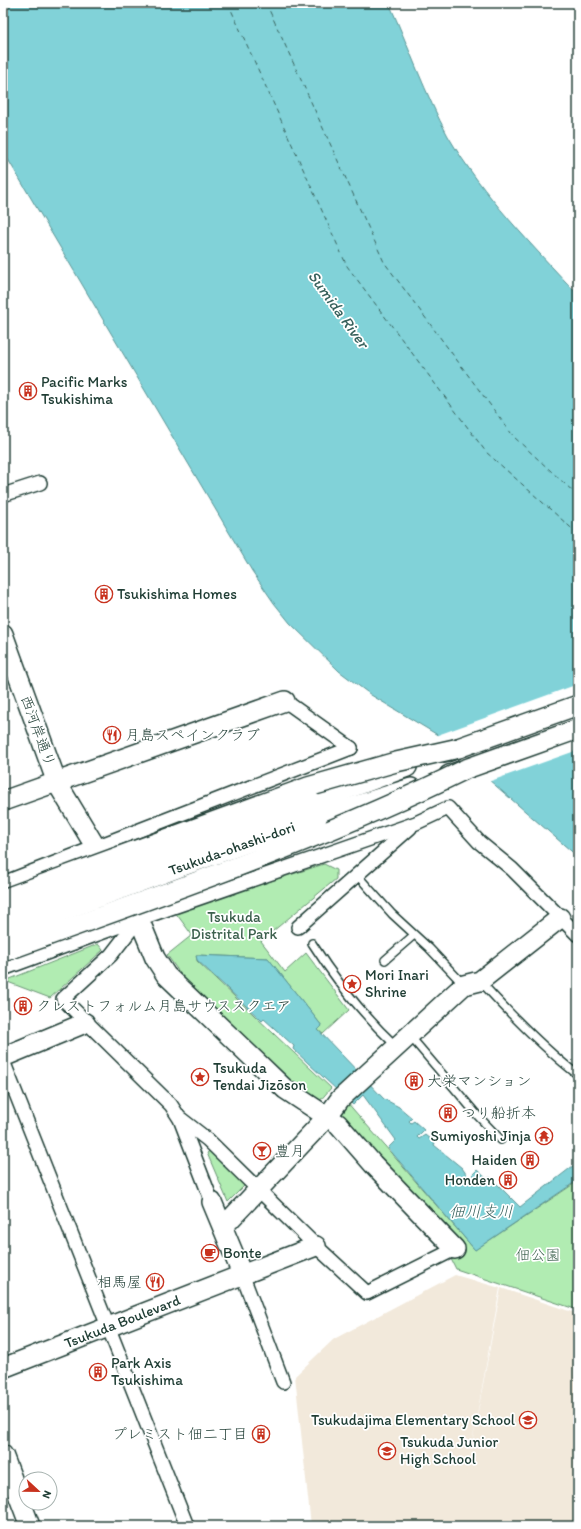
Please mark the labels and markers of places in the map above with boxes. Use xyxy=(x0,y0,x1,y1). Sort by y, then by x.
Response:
place label: Pacific Marks Tsukishima xyxy=(41,373,128,408)
building icon: Pacific Marks Tsukishima xyxy=(18,381,38,401)
building icon: Tsukishima Homes xyxy=(94,584,114,604)
place label: Tsukishima Homes xyxy=(117,585,237,603)
restaurant icon: 月島スペインクラブ xyxy=(102,725,122,745)
place label: 月島スペインクラブ xyxy=(125,726,260,744)
place label: Mori Inari Shrine xyxy=(365,966,429,1001)
place icon: Mori Inari Shrine xyxy=(342,974,362,994)
building icon: クレストフォルム月島サウススクエア xyxy=(13,996,33,1016)
place label: クレストフォルム月島サウススクエア xyxy=(36,997,291,1015)
place label: Tsukuda Tendai Jizōson xyxy=(213,1059,306,1094)
place icon: Tsukuda Tendai Jizōson xyxy=(190,1067,210,1087)
building icon: 大栄マンション xyxy=(404,1071,424,1091)
place label: 大栄マンション xyxy=(427,1072,531,1090)
building icon: つり船折本 xyxy=(438,1103,458,1123)
place label: つり船折本 xyxy=(461,1104,536,1122)
temple icon: Sumiyoshi Jinja xyxy=(534,1126,554,1146)
place label: Sumiyoshi Jinja xyxy=(430,1127,531,1145)
bar icon: 豊月 xyxy=(252,1141,272,1161)
place label: 豊月 xyxy=(275,1142,305,1160)
building icon: Haiden xyxy=(520,1150,540,1170)
place label: Haiden xyxy=(471,1151,517,1169)
building icon: Honden xyxy=(498,1170,518,1190)
place label: Honden xyxy=(445,1171,495,1189)
cafe icon: Bonte xyxy=(200,1243,220,1263)
place label: Bonte xyxy=(223,1244,262,1262)
restaurant icon: 相馬屋 xyxy=(145,1272,165,1292)
place label: 相馬屋 xyxy=(97,1273,142,1291)
place label: Park Axis Tsukishima xyxy=(111,1354,183,1389)
building icon: Park Axis Tsukishima xyxy=(88,1362,108,1382)
school or university icon: Tsukudajima Elementary School xyxy=(518,1410,538,1430)
place label: Tsukudajima Elementary School xyxy=(311,1411,516,1429)
building icon: プレミスト佃二丁目 xyxy=(251,1424,271,1444)
place label: プレミスト佃二丁目 xyxy=(112,1425,248,1443)
place label: Tsukuda Junior High School xyxy=(400,1433,499,1468)
school or university icon: Tsukuda Junior High School xyxy=(377,1441,397,1461)

